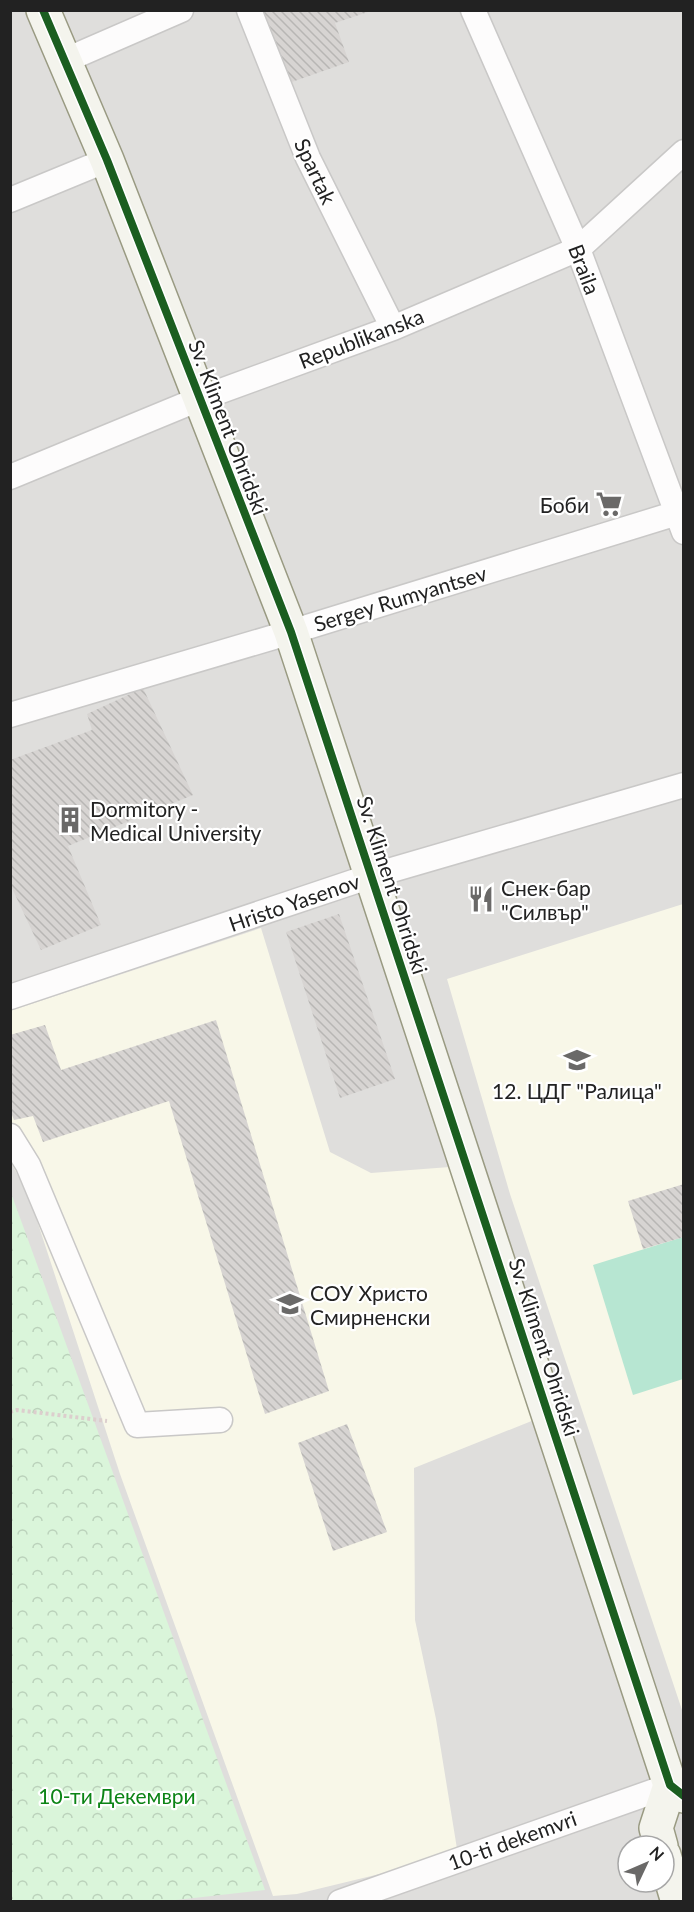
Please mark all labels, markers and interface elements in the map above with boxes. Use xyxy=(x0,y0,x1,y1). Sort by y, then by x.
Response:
street label: Spartak xyxy=(290,134,342,208)
street label: Braila xyxy=(564,240,606,298)
street label: Republikanska xyxy=(295,303,427,373)
street label: Sv. Kliment Ohridski xyxy=(184,336,274,518)
supermarket icon: Боби xyxy=(594,489,624,519)
place label: Боби xyxy=(540,492,589,517)
street label: Sergey Rumyantsev xyxy=(311,560,490,636)
street label: Sv. Kliment Ohridski xyxy=(352,793,434,977)
place label: Dormitory - Medical University xyxy=(90,796,262,845)
building icon: Dormitory - Medical University xyxy=(55,805,85,835)
street label: Hristo Yasenov xyxy=(225,868,363,936)
place label: Снек-бар "Силвър" xyxy=(501,875,591,924)
restaurant icon: Снек-бар "Силвър" xyxy=(466,884,496,914)
school or university icon: 12. ЦДГ "Ралица" xyxy=(562,1045,592,1075)
place label: 12. ЦДГ "Ралица" xyxy=(492,1078,662,1103)
street label: Sv. Kliment Ohridski xyxy=(504,1255,586,1439)
place label: СОУ Христо Смирненски xyxy=(310,1280,430,1329)
school or university icon: СОУ Христо Смирненски xyxy=(275,1289,305,1319)
park label: 10-ти Декември xyxy=(38,1783,196,1808)
street label: 10-ti dekemvri xyxy=(444,1805,580,1875)
north arrow xyxy=(616,1834,676,1894)
text: N xyxy=(646,1842,668,1864)

